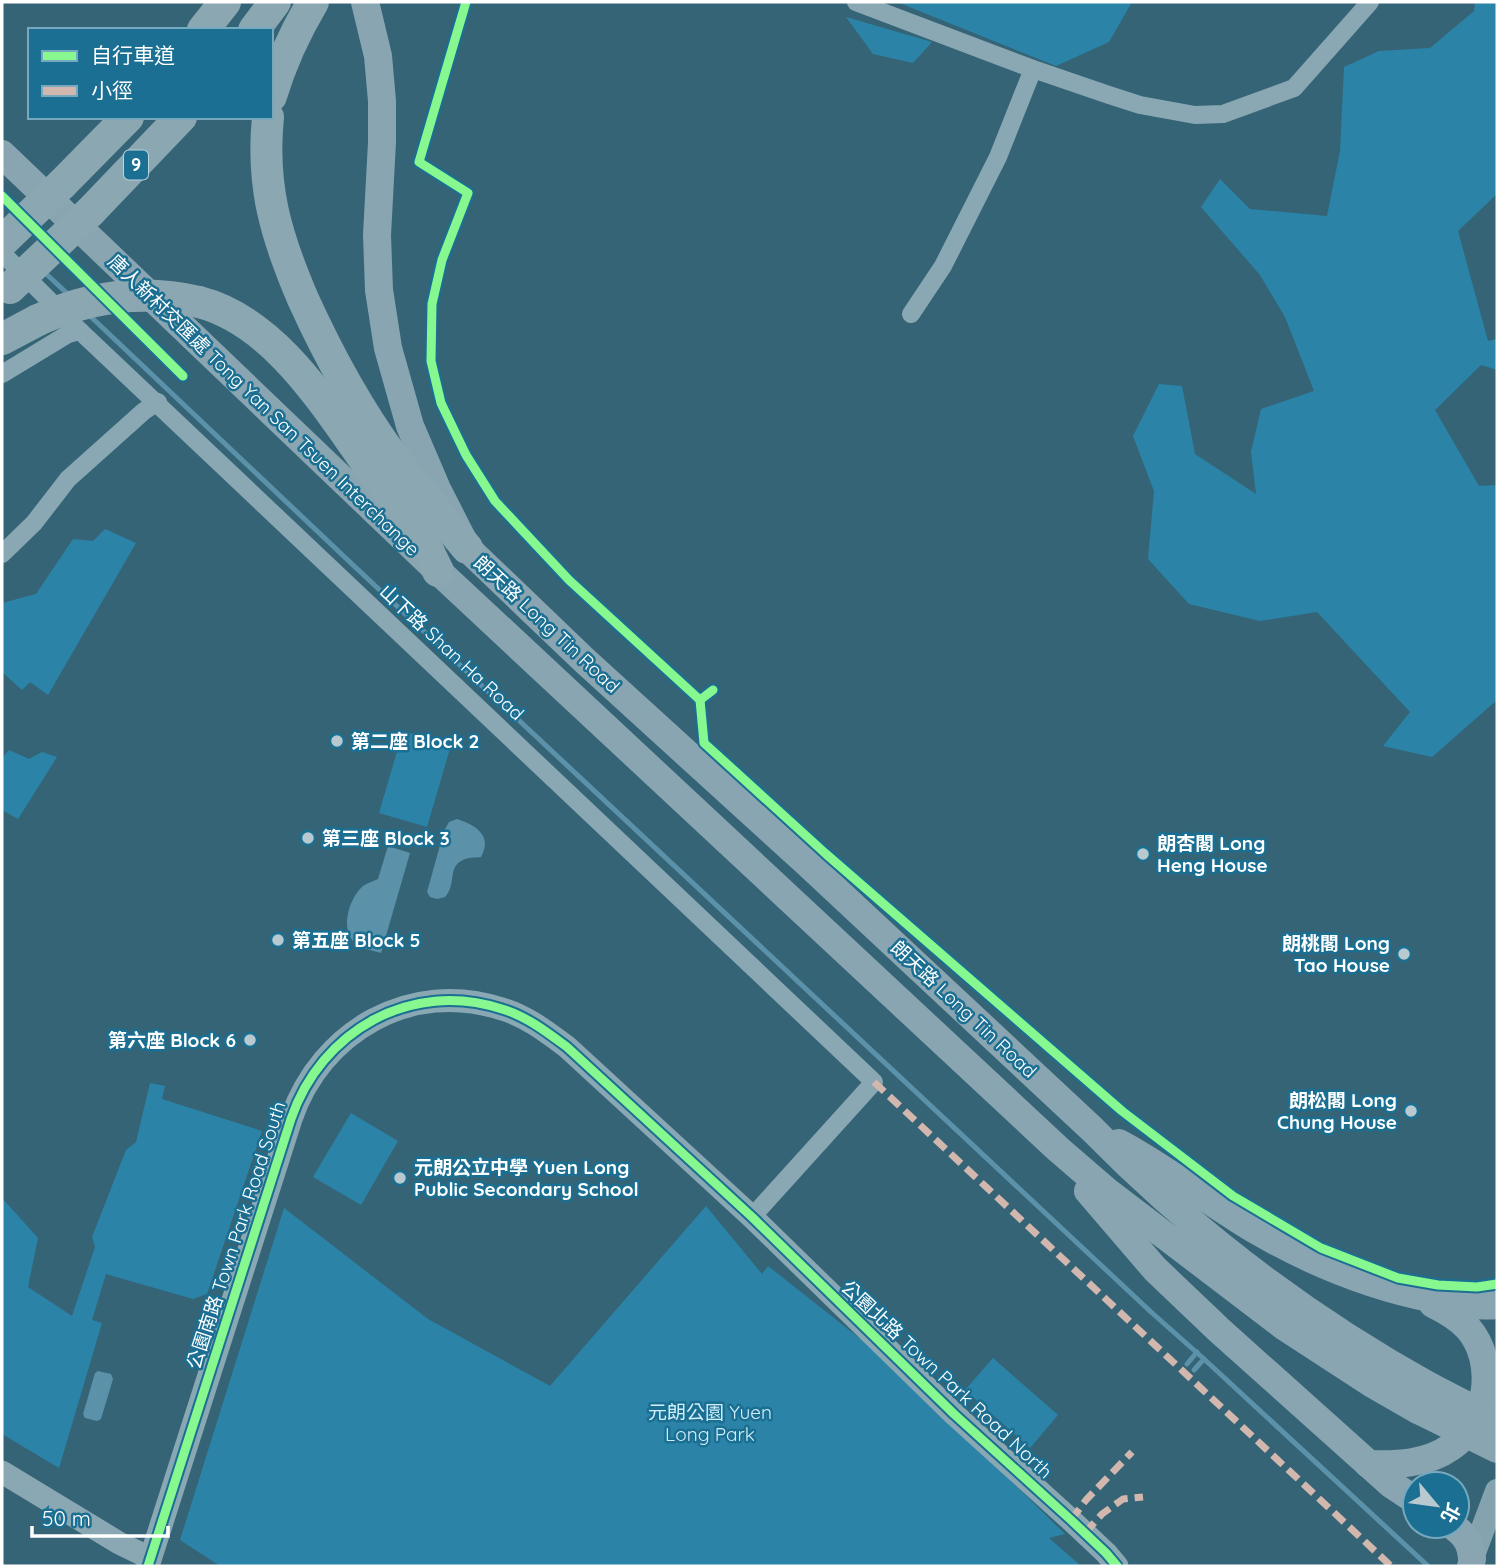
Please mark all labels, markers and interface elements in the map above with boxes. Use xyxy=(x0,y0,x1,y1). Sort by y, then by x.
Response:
legend xyxy=(28,28,273,119)
text: 自行車道 xyxy=(91,42,175,68)
text: 小徑 xyxy=(91,77,133,103)
road number: 9 xyxy=(124,150,148,180)
street label: 唐人新村交匯處 Tong Yan San Tsuen Interchange xyxy=(103,249,425,561)
street label: 朗天路 Long Tin Road xyxy=(469,550,625,698)
street label: 山下路 Shan Ha Road xyxy=(375,579,529,725)
place label: 第二座 Block 2 xyxy=(351,729,479,753)
marker: 第二座 Block 2 xyxy=(329,733,345,749)
place label: 第三座 Block 3 xyxy=(322,826,450,850)
marker: 第三座 Block 3 xyxy=(300,830,316,846)
place label: 朗杏閣 Long Heng House xyxy=(1157,831,1268,877)
marker: 朗杏閣 Long Heng House xyxy=(1135,846,1151,862)
place label: 第五座 Block 5 xyxy=(292,928,420,952)
place label: 朗桃閣 Long Tao House xyxy=(1282,931,1390,977)
marker: 第五座 Block 5 xyxy=(270,932,286,948)
street label: 朗天路 Long Tin Road xyxy=(886,935,1042,1083)
marker: 朗桃閣 Long Tao House xyxy=(1396,946,1412,962)
place label: 第六座 Block 6 xyxy=(108,1028,236,1052)
marker: 第六座 Block 6 xyxy=(242,1032,258,1048)
place label: 朗松閣 Long Chung House xyxy=(1277,1088,1397,1134)
street label: 公園南路 Town Park Road South xyxy=(181,1098,291,1372)
marker: 朗松閣 Long Chung House xyxy=(1403,1103,1419,1119)
place label: 元朗公立中學 Yuen Long Public Secondary School xyxy=(414,1155,639,1201)
marker: 元朗公立中學 Yuen Long Public Secondary School xyxy=(392,1170,408,1186)
street label: 公園北路 Town Park Road North xyxy=(836,1275,1058,1483)
park label: 元朗公園 Yuen Long Park xyxy=(648,1400,772,1446)
north arrow xyxy=(1401,1470,1471,1540)
scale bar xyxy=(32,1494,168,1538)
text: 北 xyxy=(1436,1499,1466,1527)
text: 50 m xyxy=(42,1505,91,1531)

